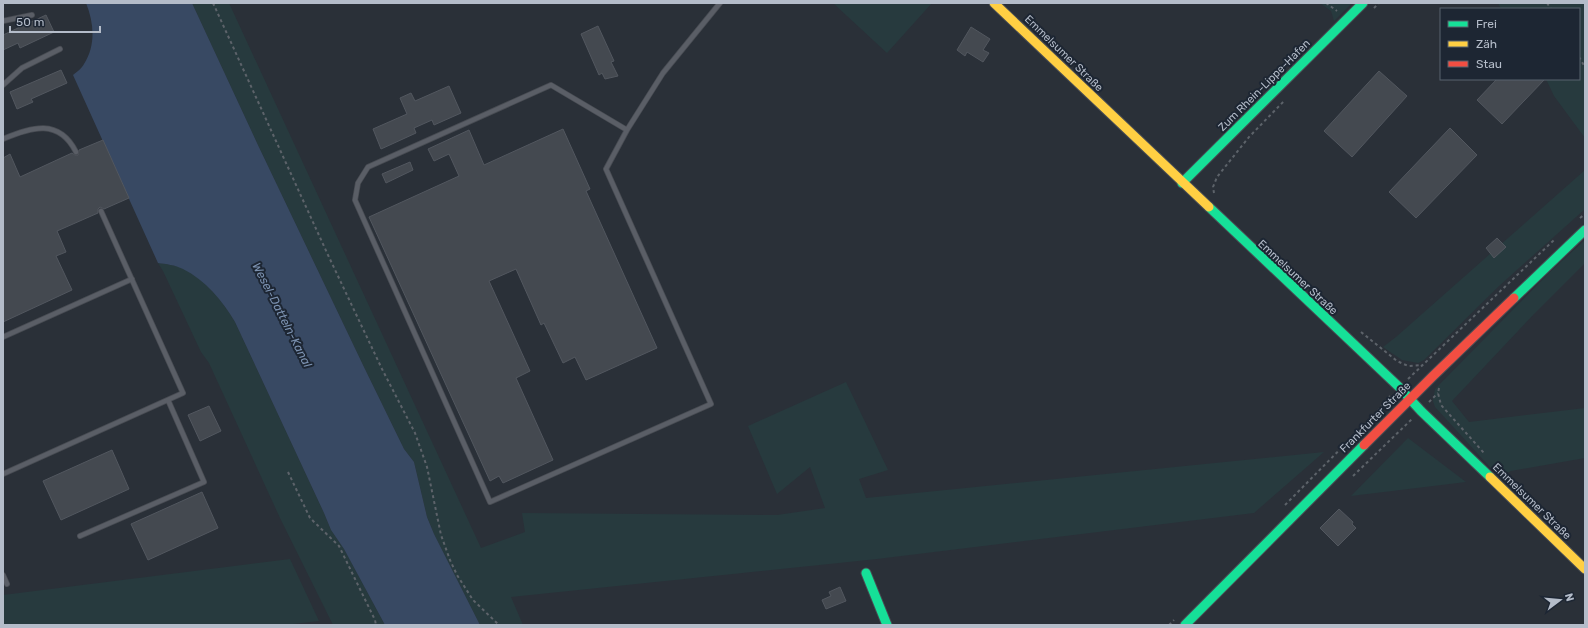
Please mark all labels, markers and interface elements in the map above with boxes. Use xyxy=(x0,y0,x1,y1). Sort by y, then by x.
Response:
scale bar xyxy=(10,8,100,34)
legend xyxy=(1440,8,1580,80)
street label: Emmelsumer Straße xyxy=(1022,13,1106,94)
text: 50 m xyxy=(16,15,44,29)
text: Frei xyxy=(1476,17,1497,31)
street label: Zum Rhein-Lippe-Hafen xyxy=(1216,37,1313,134)
text: Zäh xyxy=(1476,37,1497,51)
text: Stau xyxy=(1476,57,1502,71)
street label: Emmelsumer Straße xyxy=(1255,237,1340,318)
water label: Wesel-Datteln-Kanal xyxy=(249,260,315,371)
street label: Frankfurter Straße xyxy=(1337,379,1413,455)
street label: Emmelsumer Straße xyxy=(1490,461,1574,542)
north arrow xyxy=(1540,580,1580,620)
text: N xyxy=(1562,592,1576,603)

